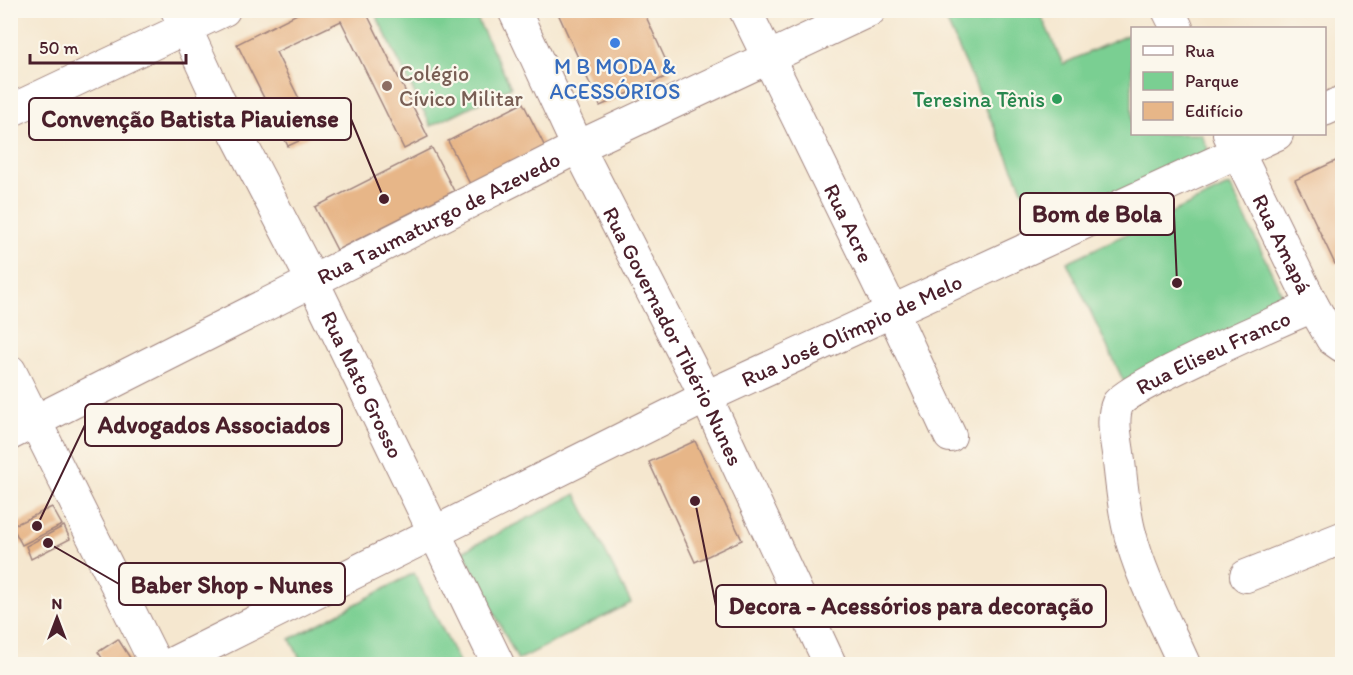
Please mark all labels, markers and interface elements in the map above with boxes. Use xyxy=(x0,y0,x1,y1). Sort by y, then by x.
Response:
scale bar xyxy=(30,27,186,65)
legend xyxy=(1131,27,1326,135)
marker: M B MODA & ACESSÓRIOS xyxy=(608,36,622,50)
text: 50 m xyxy=(39,37,79,59)
text: Rua xyxy=(1185,40,1215,62)
place label: M B MODA & ACESSÓRIOS xyxy=(550,53,680,105)
place label: Colégio Cívico Militar xyxy=(399,60,524,112)
text: Parque xyxy=(1185,70,1239,92)
marker: Colégio Cívico Militar xyxy=(380,79,394,93)
place label: Teresina Tênis xyxy=(912,86,1045,113)
marker: Teresina Tênis xyxy=(1050,92,1064,106)
callout: Convenção Batista Piauiense xyxy=(29,98,351,140)
text: Edifício xyxy=(1185,100,1243,122)
text: Convenção Batista Piauiense xyxy=(41,104,339,134)
street label: Rua Taumaturgo de Azevedo xyxy=(312,145,565,290)
street label: Rua Acre xyxy=(818,179,880,267)
street label: Rua Amapá xyxy=(1247,189,1319,298)
callout: Bom de Bola xyxy=(1020,193,1174,235)
text: Bom de Bola xyxy=(1032,199,1162,228)
street label: Rua Governador Tibério Nunes xyxy=(597,202,749,470)
street label: Rua José Olímpio de Melo xyxy=(737,268,966,393)
street label: Rua Eliseu Franco xyxy=(1131,304,1294,400)
street label: Rua Mato Grosso xyxy=(315,306,410,463)
callout: Advogados Associados xyxy=(85,404,342,446)
text: Advogados Associados xyxy=(97,410,330,440)
callout: Baber Shop - Nunes xyxy=(119,563,345,605)
text: Baber Shop - Nunes xyxy=(131,570,333,600)
callout: Decora - Acessórios para decoração xyxy=(716,585,1106,627)
north arrow xyxy=(27,588,87,648)
text: Decora - Acessórios para decoração xyxy=(729,591,1093,621)
text: N xyxy=(52,594,62,613)

